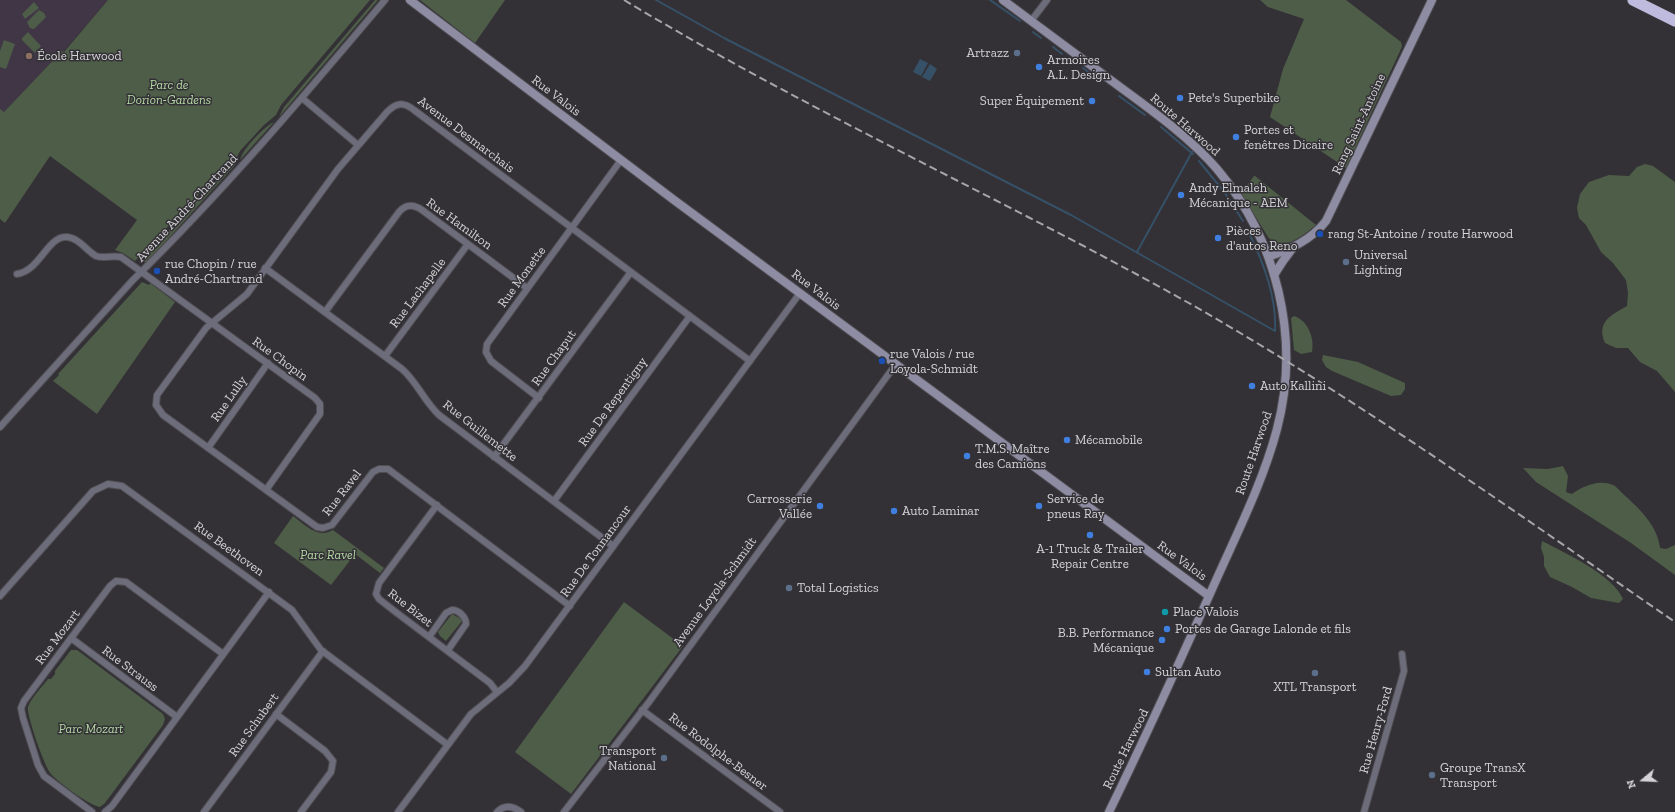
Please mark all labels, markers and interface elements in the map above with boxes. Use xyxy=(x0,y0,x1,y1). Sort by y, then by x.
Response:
place label: Artrazz xyxy=(966,45,1009,61)
place label: École Harwood xyxy=(37,48,122,64)
marker: Artrazz xyxy=(1012,48,1022,58)
marker: École Harwood xyxy=(24,51,34,61)
place label: Armoires A.L. Design xyxy=(1047,52,1110,83)
marker: Armoires A.L. Design xyxy=(1034,62,1044,72)
street label: Rang Saint-Antoine xyxy=(1329,71,1389,177)
street label: Rue Valois xyxy=(528,72,584,120)
park label: Parc de Dorion-Gardens xyxy=(127,77,211,108)
street label: Route Harwood xyxy=(1147,90,1223,160)
place label: Pete's Superbike xyxy=(1188,90,1279,106)
place label: Super Équipement xyxy=(980,93,1084,109)
marker: Pete's Superbike xyxy=(1175,93,1185,103)
street label: Avenue Desmarchais xyxy=(415,94,517,176)
marker: Super Équipement xyxy=(1087,96,1097,106)
place label: Portes et fenêtres Dicaire xyxy=(1244,122,1333,153)
marker: Portes et fenêtres Dicaire xyxy=(1231,132,1241,142)
street label: Avenue André-Chartrand xyxy=(133,151,241,265)
place label: Andy Elmaleh Mécanique - AEM xyxy=(1189,180,1288,211)
marker: Andy Elmaleh Mécanique - AEM xyxy=(1176,190,1186,200)
street label: Rue Hamilton xyxy=(423,195,495,253)
place label: Pièces d'autos Reno xyxy=(1226,223,1297,254)
place label: rang St-Antoine / route Harwood xyxy=(1328,226,1513,242)
marker: rang St-Antoine / route Harwood xyxy=(1315,229,1325,239)
marker: Pièces d'autos Reno xyxy=(1213,233,1223,243)
street label: Rue Monette xyxy=(495,243,549,311)
place label: Universal Lighting xyxy=(1354,247,1407,278)
street label: Rue Lachapelle xyxy=(387,255,449,331)
place label: rue Chopin / rue André-Chartrand xyxy=(165,256,263,287)
marker: Universal Lighting xyxy=(1341,257,1351,267)
marker: rue Chopin / rue André-Chartrand xyxy=(152,266,162,276)
street label: Rue Valois xyxy=(788,266,844,314)
street label: Rue Chaput xyxy=(528,327,580,389)
street label: Rue Chopin xyxy=(249,334,311,384)
place label: rue Valois / rue Loyola-Schmidt xyxy=(890,346,978,377)
street label: Rue De Repentigny xyxy=(575,354,651,450)
marker: rue Valois / rue Loyola-Schmidt xyxy=(877,356,887,366)
street label: Rue Lully xyxy=(208,373,250,425)
place label: Auto Kallini xyxy=(1260,378,1326,394)
marker: Auto Kallini xyxy=(1247,381,1257,391)
street label: Rue Guillemette xyxy=(440,397,520,465)
street label: Route Harwood xyxy=(1232,409,1276,497)
place label: Mécamobile xyxy=(1075,432,1143,448)
marker: Mécamobile xyxy=(1062,435,1072,445)
place label: T.M.S. Maître des Camions xyxy=(975,441,1049,472)
marker: T.M.S. Maître des Camions xyxy=(962,451,972,461)
street label: Rue Ravel xyxy=(319,467,365,519)
place label: Carrosserie Vallée xyxy=(747,491,812,522)
place label: Service de pneus Ray xyxy=(1047,491,1104,522)
marker: Carrosserie Vallée xyxy=(815,501,825,511)
marker: Service de pneus Ray xyxy=(1034,501,1044,511)
street label: Rue De Tonnancour xyxy=(557,502,635,600)
place label: Auto Laminar xyxy=(902,503,979,519)
marker: Auto Laminar xyxy=(889,506,899,516)
street label: Rue Beethoven xyxy=(191,518,267,580)
marker: A-1 Truck & Trailer Repair Centre xyxy=(1085,530,1095,540)
street label: Avenue Loyola-Schmidt xyxy=(670,534,760,650)
street label: Rue Valois xyxy=(1154,538,1210,584)
place label: A-1 Truck & Trailer Repair Centre xyxy=(1036,541,1144,572)
park label: Parc Ravel xyxy=(300,547,356,563)
place label: Total Logistics xyxy=(797,580,879,596)
marker: Total Logistics xyxy=(784,583,794,593)
street label: Rue Bizet xyxy=(384,586,436,630)
place label: Place Valois xyxy=(1173,604,1239,620)
street label: Rue Mozart xyxy=(32,606,84,668)
marker: Place Valois xyxy=(1160,607,1170,617)
place label: Portes de Garage Lalonde et fils xyxy=(1175,621,1351,637)
marker: Portes de Garage Lalonde et fils xyxy=(1162,624,1172,634)
place label: B.B. Performance Mécanique xyxy=(1058,625,1154,656)
marker: B.B. Performance Mécanique xyxy=(1157,635,1167,645)
street label: Rue Strauss xyxy=(99,643,161,695)
place label: Sultan Auto xyxy=(1155,664,1221,680)
marker: Sultan Auto xyxy=(1142,667,1152,677)
marker: XTL Transport xyxy=(1310,668,1320,678)
place label: XTL Transport xyxy=(1273,679,1357,695)
street label: Rue Henry-Ford xyxy=(1356,685,1396,775)
street label: Rue Schubert xyxy=(226,690,282,760)
street label: Route Harwood xyxy=(1100,706,1152,792)
street label: Rue Rodolphe-Besner xyxy=(666,710,770,794)
park label: Parc Mozart xyxy=(58,721,124,737)
place label: Transport National xyxy=(599,743,656,774)
marker: Transport National xyxy=(659,753,669,763)
place label: Groupe TransX Transport xyxy=(1440,760,1526,791)
north arrow xyxy=(1623,760,1663,800)
marker: Groupe TransX Transport xyxy=(1427,770,1437,780)
text: N xyxy=(1624,778,1639,790)

